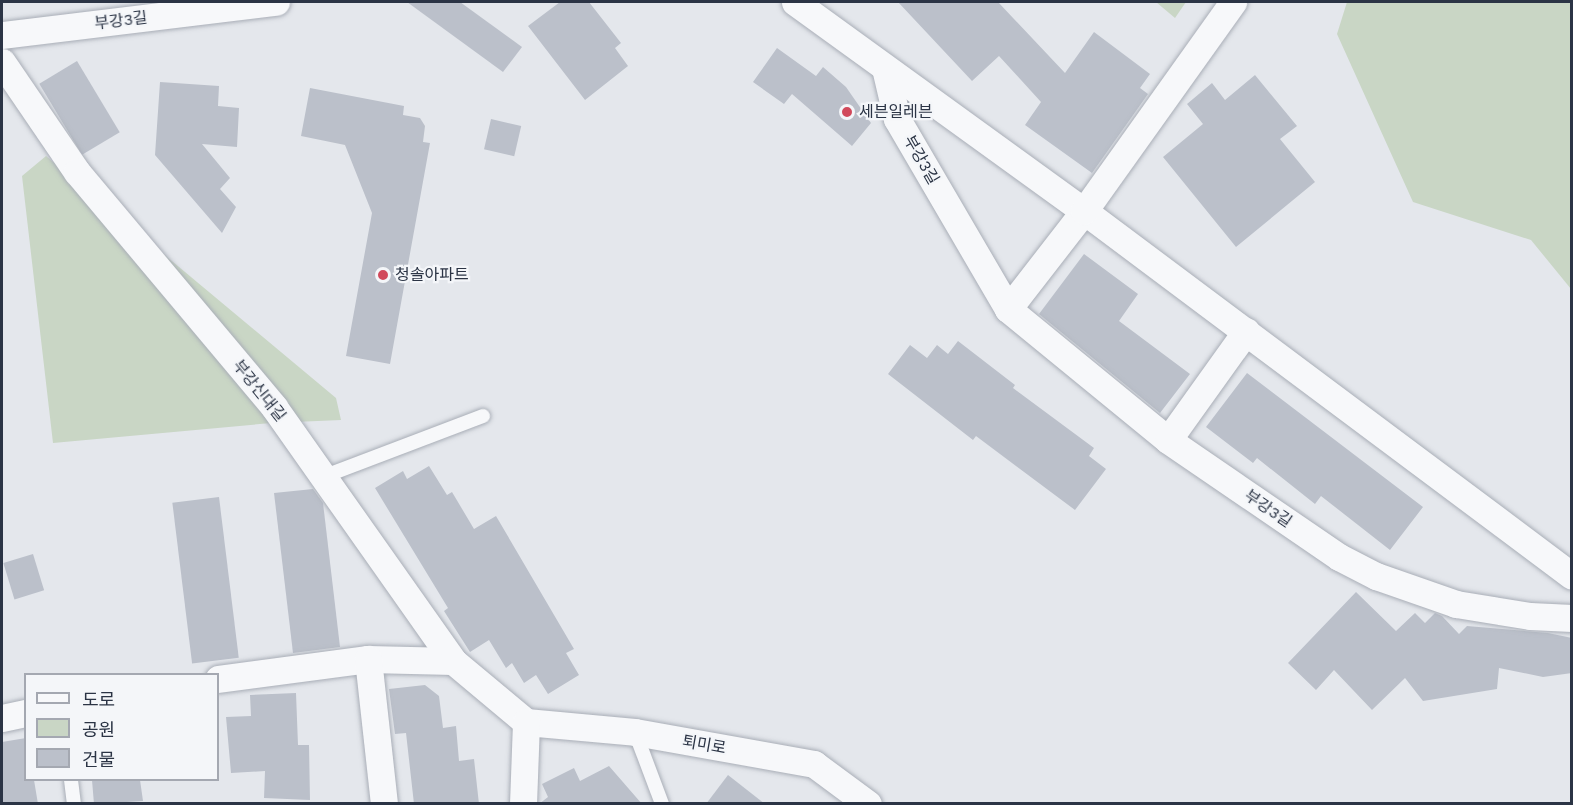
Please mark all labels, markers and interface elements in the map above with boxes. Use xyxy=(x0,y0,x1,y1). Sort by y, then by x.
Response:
street label: 부강3길 xyxy=(93,8,149,34)
place label: 세븐일레븐 xyxy=(859,102,933,122)
marker: 세븐일레븐 xyxy=(840,105,854,119)
street label: 부강3길 xyxy=(899,132,943,188)
place label: 청솔아파트 xyxy=(395,265,469,285)
marker: 청솔아파트 xyxy=(376,268,390,282)
street label: 부강신대길 xyxy=(228,356,290,426)
street label: 부강3길 xyxy=(1240,486,1296,532)
legend xyxy=(24,673,219,781)
text: 도로 xyxy=(82,689,115,710)
text: 공원 xyxy=(82,719,115,740)
street label: 퇴미로 xyxy=(681,732,727,758)
text: 건물 xyxy=(82,749,115,770)

